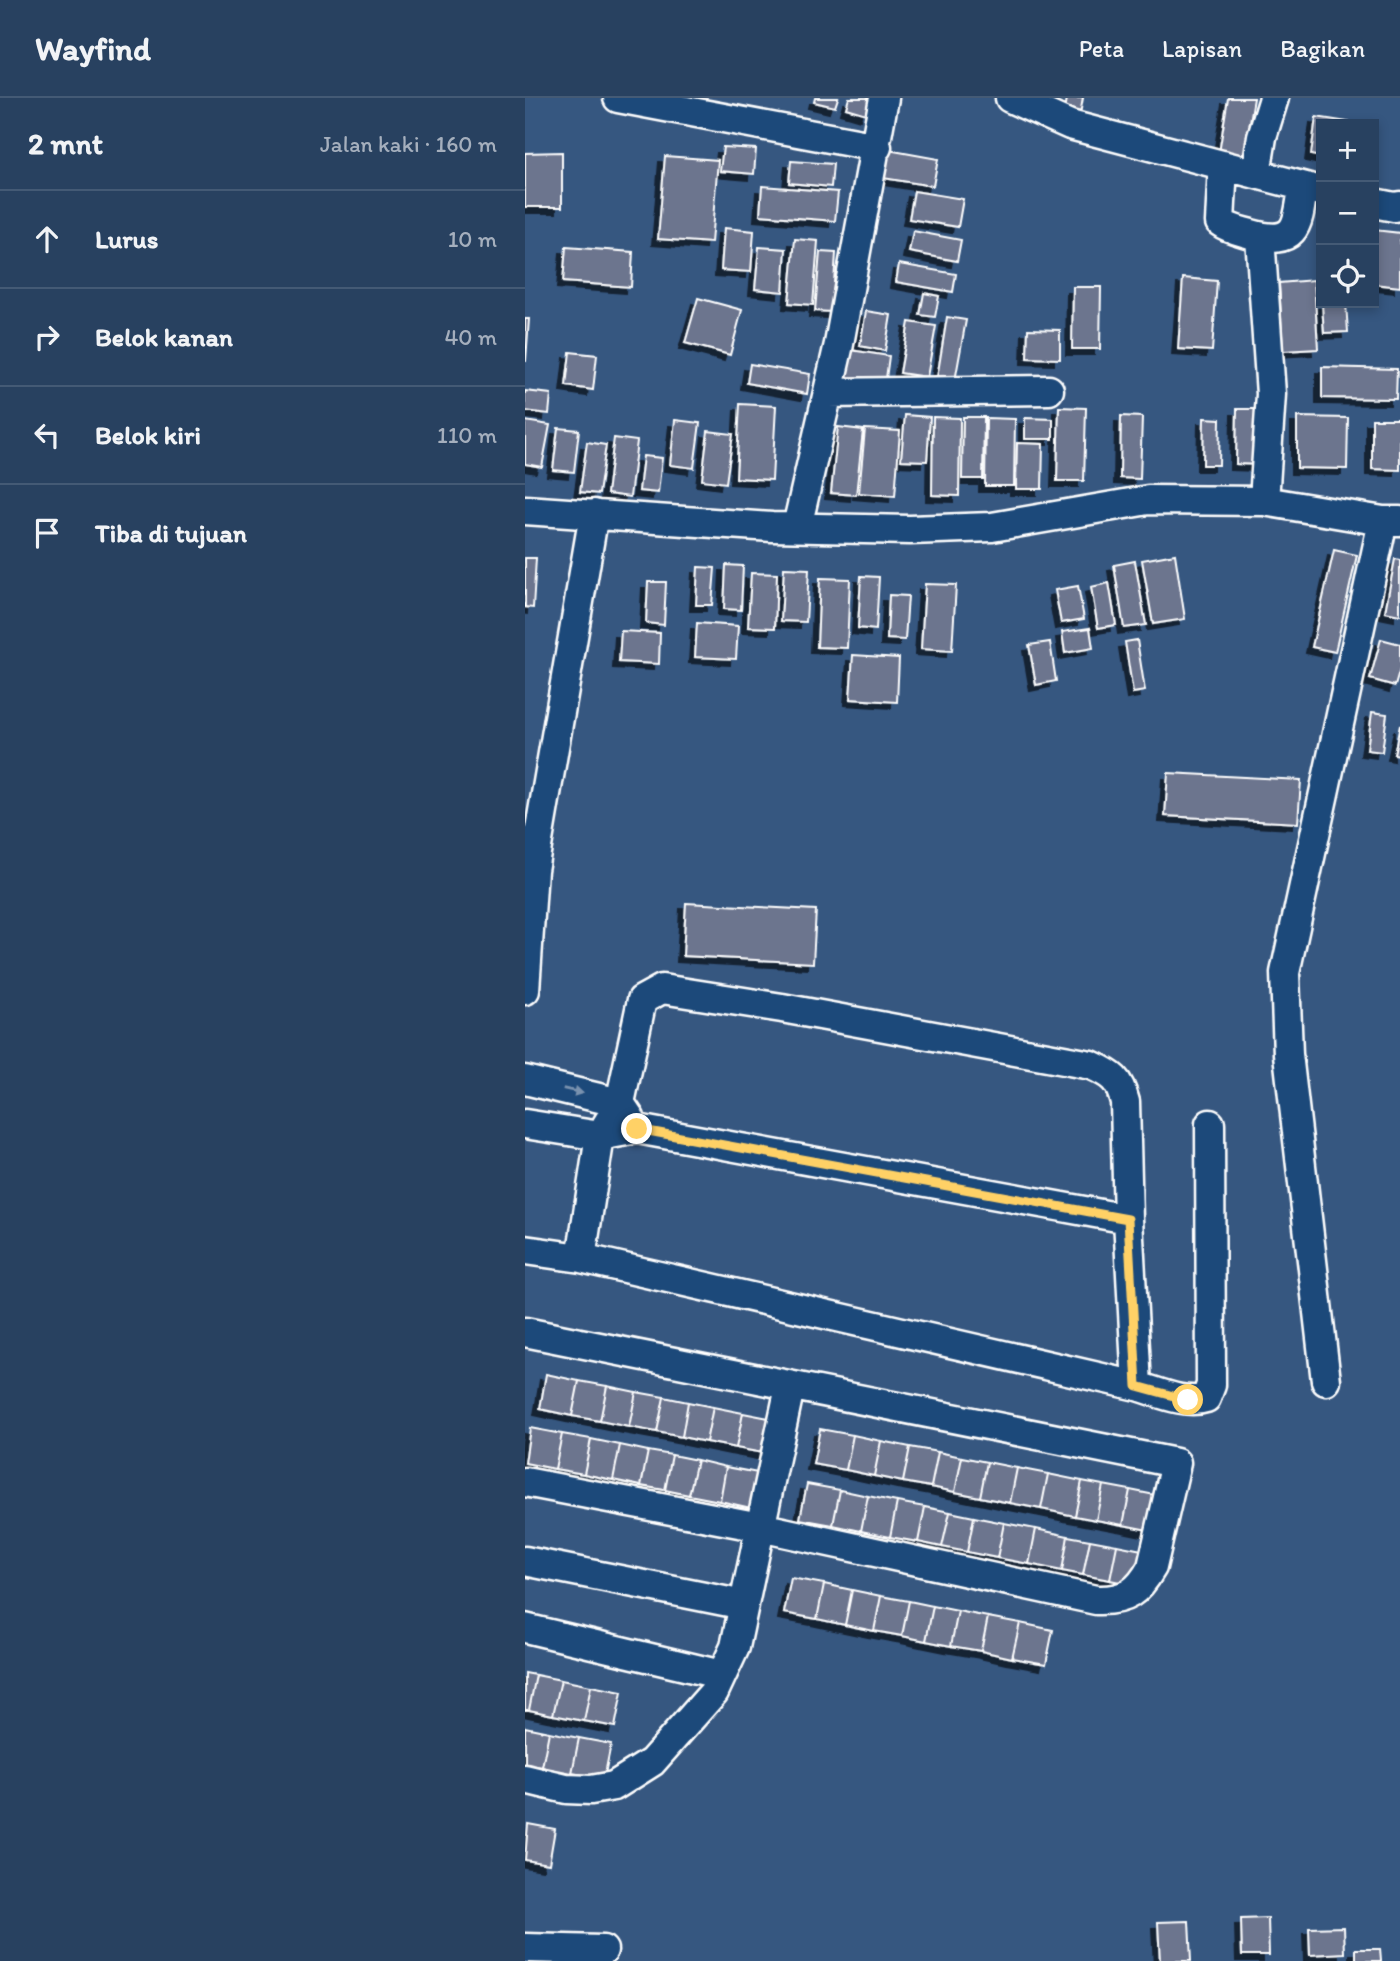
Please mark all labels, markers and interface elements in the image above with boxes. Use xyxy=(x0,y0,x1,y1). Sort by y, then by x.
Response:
text: Wayfind xyxy=(35,29,151,68)
text: Peta xyxy=(1079,34,1124,63)
text: Lapisan xyxy=(1162,34,1242,63)
text: Bagikan xyxy=(1280,34,1365,63)
map controls xyxy=(1316,119,1379,308)
button: + xyxy=(1316,119,1379,182)
text: 2 mnt xyxy=(28,125,103,162)
text: Jalan kaki · 160 m xyxy=(320,130,497,158)
button: − xyxy=(1316,182,1379,245)
icon: ahead xyxy=(28,220,66,258)
text: Lurus xyxy=(95,223,158,255)
text: 10 m xyxy=(448,225,497,253)
button: locate xyxy=(1316,245,1379,308)
icon: right xyxy=(28,318,66,356)
text: Belok kanan xyxy=(95,321,233,353)
text: 40 m xyxy=(444,323,497,351)
icon: left xyxy=(28,416,66,454)
text: Belok kiri xyxy=(95,419,201,451)
text: 110 m xyxy=(437,421,497,449)
icon: arrive xyxy=(28,514,66,552)
text: Tiba di tujuan xyxy=(95,517,247,549)
one-way arrow xyxy=(562,1086,584,1097)
route end xyxy=(621,1113,652,1144)
route start xyxy=(1172,1384,1203,1415)

